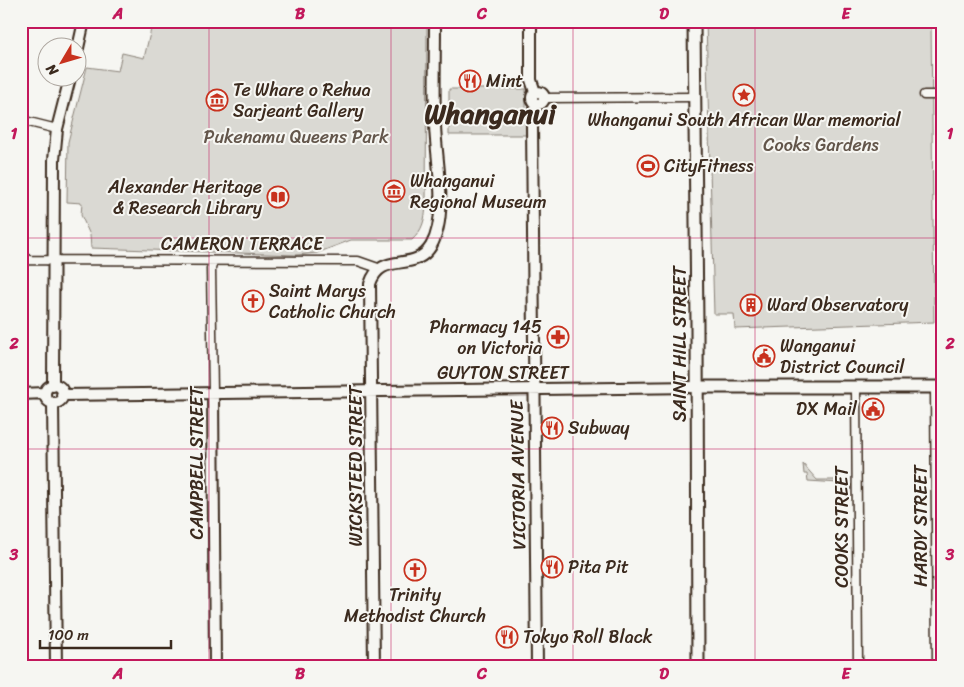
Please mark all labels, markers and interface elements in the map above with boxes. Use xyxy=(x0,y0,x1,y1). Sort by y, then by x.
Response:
text: A xyxy=(112,0,123,28)
text: B xyxy=(295,0,306,28)
text: C xyxy=(476,0,488,28)
text: D xyxy=(659,0,669,28)
text: E xyxy=(842,0,852,28)
north arrow xyxy=(38,38,88,88)
text: N xyxy=(39,58,66,82)
place label: Mint xyxy=(486,65,523,97)
restaurant icon: Mint xyxy=(458,69,482,93)
place label: Te Whare o Rehua Sarjeant Gallery xyxy=(233,74,371,127)
place icon: Whanganui South African War memorial xyxy=(732,83,756,107)
museum icon: Te Whare o Rehua Sarjeant Gallery xyxy=(205,88,229,112)
district label: Whanganui xyxy=(424,89,557,138)
place label: Whanganui South African War memorial xyxy=(587,104,901,136)
text: 1 xyxy=(11,119,18,148)
text: 1 xyxy=(947,119,954,148)
park label: Pukenamu Queens Park xyxy=(203,121,389,153)
park label: Cooks Gardens xyxy=(763,129,879,161)
place label: CityFitness xyxy=(664,150,754,182)
sports icon: CityFitness xyxy=(636,154,660,178)
place label: Whanganui Regional Museum xyxy=(410,165,547,218)
place label: Alexander Heritage & Research Library xyxy=(107,171,263,224)
museum icon: Whanganui Regional Museum xyxy=(382,179,406,203)
library icon: Alexander Heritage & Research Library xyxy=(266,185,290,209)
street label: CAMERON TERRACE xyxy=(161,228,324,260)
street label: SAINT HILL STREET xyxy=(664,265,696,422)
place label: Saint Marys Catholic Church xyxy=(269,275,396,328)
church icon: Saint Marys Catholic Church xyxy=(241,289,265,313)
place label: Ward Observatory xyxy=(767,289,909,321)
building icon: Ward Observatory xyxy=(739,293,763,317)
place label: Pharmacy 145 on Victoria xyxy=(429,311,543,364)
pharmacy icon: Pharmacy 145 on Victoria xyxy=(546,325,570,349)
text: 2 xyxy=(8,329,19,358)
text: 2 xyxy=(944,329,955,358)
place label: Wanganui District Council xyxy=(780,330,905,383)
public building icon: Wanganui District Council xyxy=(752,344,776,368)
street label: GUYTON STREET xyxy=(437,357,570,389)
street label: WICKSTEED STREET xyxy=(340,385,372,546)
street label: CAMPBELL STREET xyxy=(181,386,213,539)
place label: DX Mail xyxy=(796,393,858,425)
public building icon: DX Mail xyxy=(861,397,885,421)
street label: VICTORIA AVENUE xyxy=(501,399,535,550)
place label: Subway xyxy=(568,412,630,444)
restaurant icon: Subway xyxy=(540,416,564,440)
street label: HARDY STREET xyxy=(905,464,937,587)
street label: COOKS STREET xyxy=(826,465,858,588)
text: 3 xyxy=(9,540,19,569)
text: 3 xyxy=(945,540,955,569)
place label: Pita Pit xyxy=(568,551,629,583)
restaurant icon: Pita Pit xyxy=(540,555,564,579)
church icon: Trinity Methodist Church xyxy=(403,558,427,582)
place label: Trinity Methodist Church xyxy=(344,579,486,632)
scale bar xyxy=(40,617,171,649)
place label: Tokyo Roll Black xyxy=(523,621,653,653)
text: 100 m xyxy=(48,622,89,648)
restaurant icon: Tokyo Roll Black xyxy=(495,625,519,649)
text: A xyxy=(112,659,123,687)
text: B xyxy=(295,659,306,687)
text: C xyxy=(476,659,488,687)
text: D xyxy=(659,659,669,687)
text: E xyxy=(842,659,852,687)

